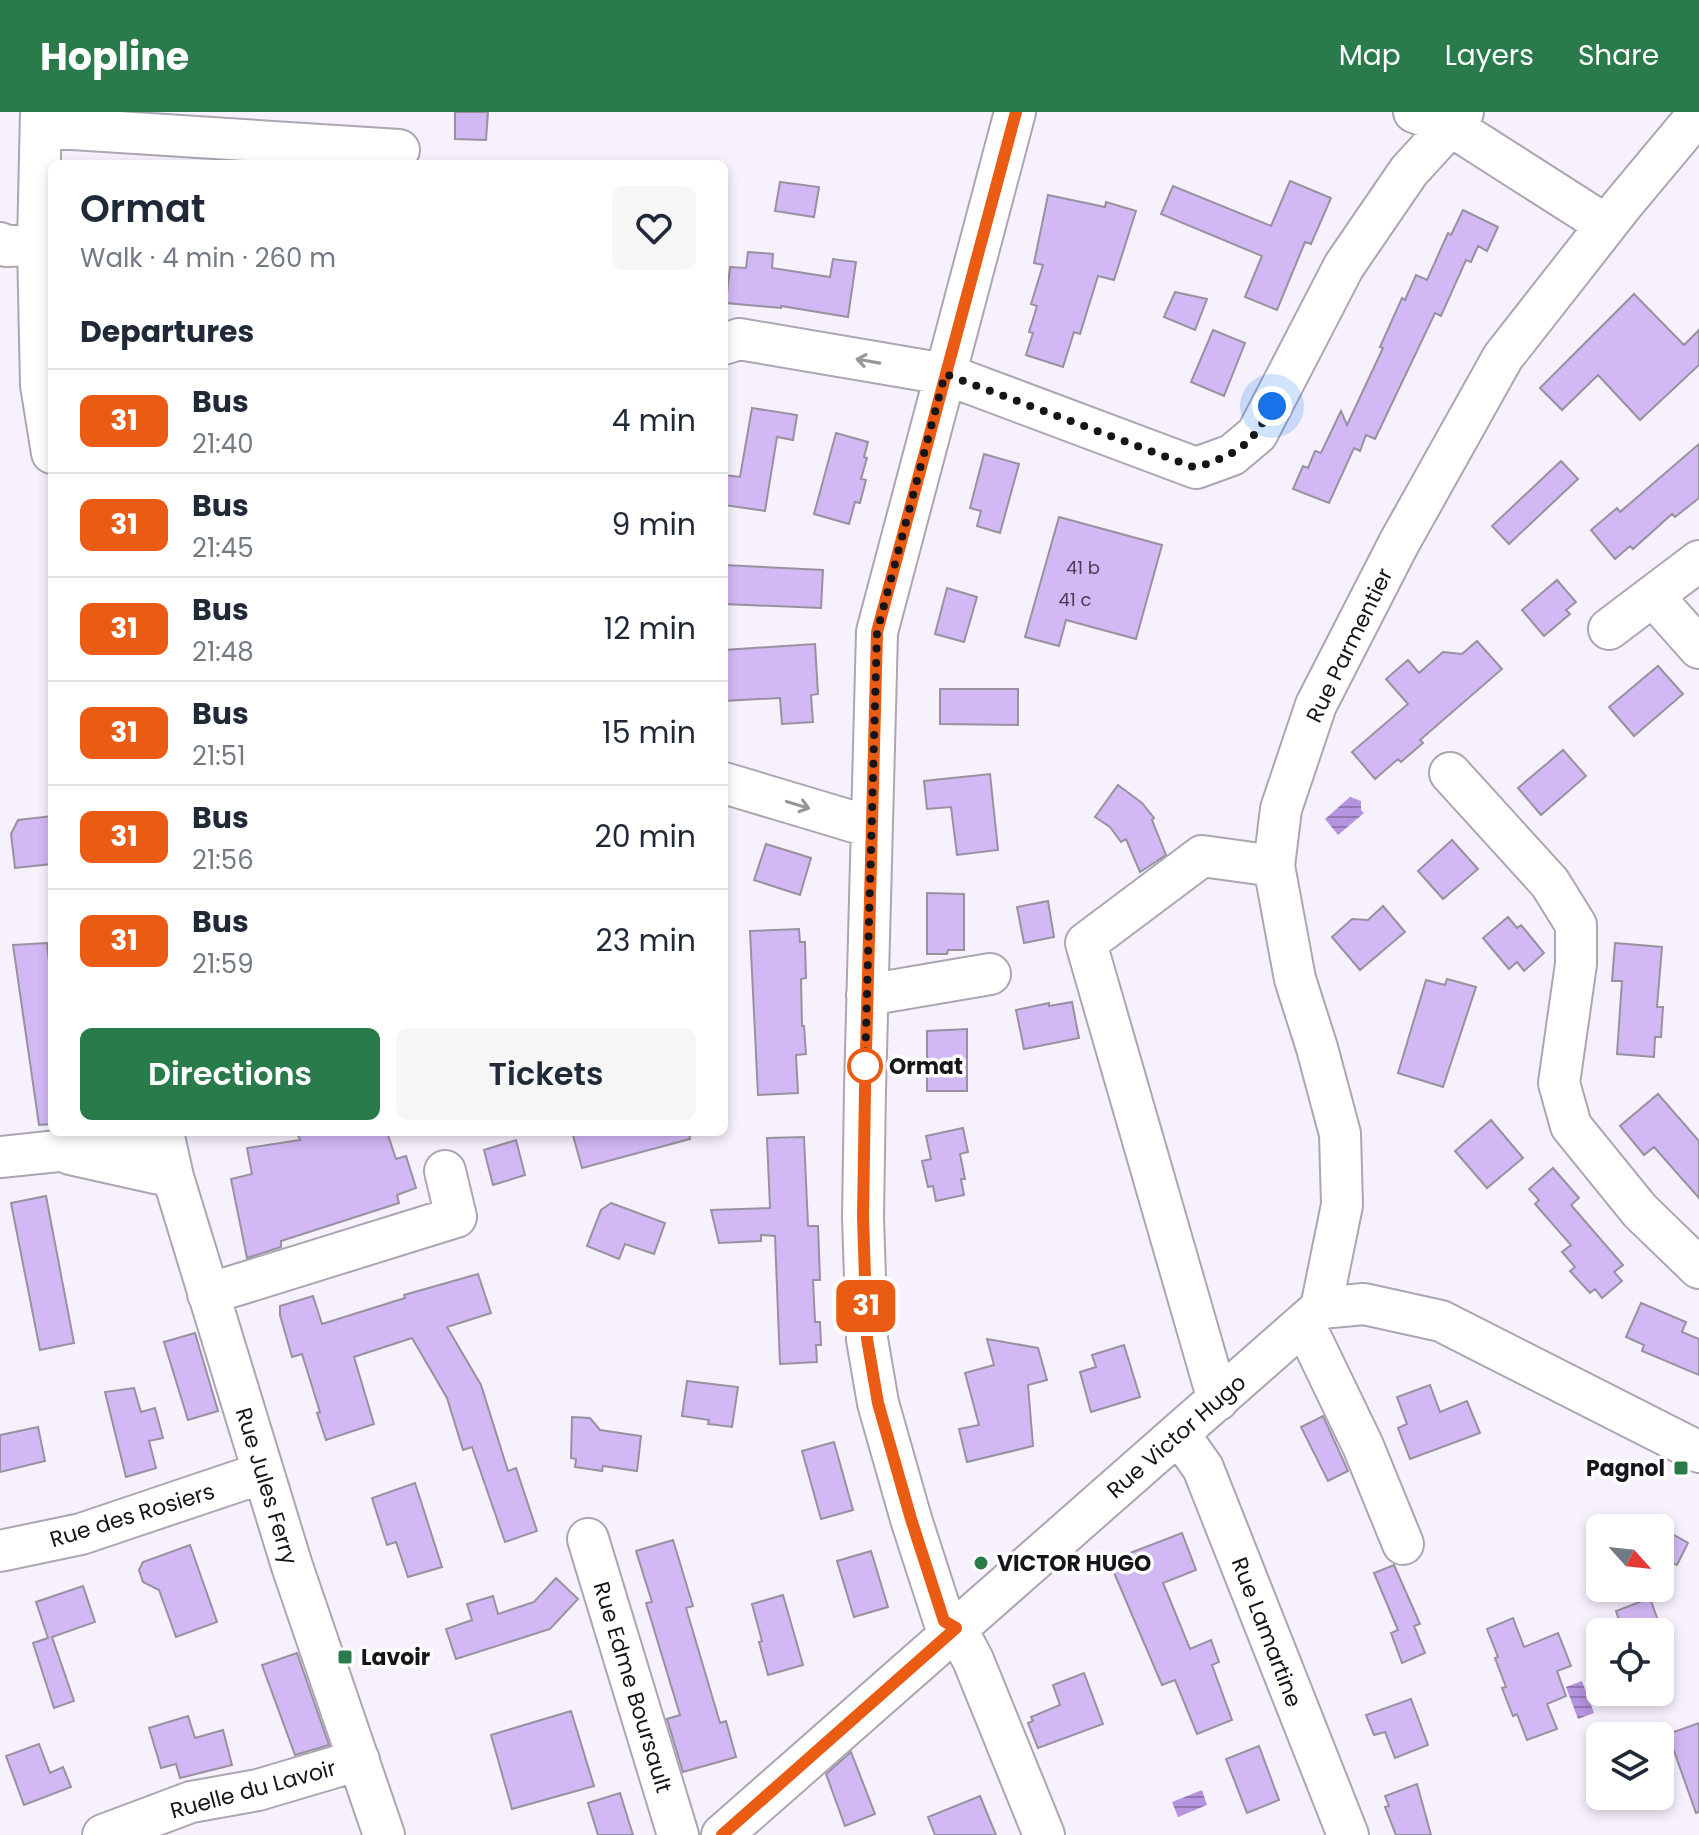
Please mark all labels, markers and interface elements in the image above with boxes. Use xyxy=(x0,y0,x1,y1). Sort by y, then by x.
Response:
text: Hopline xyxy=(40,30,189,83)
text: Map xyxy=(1339,36,1401,75)
text: Layers xyxy=(1445,36,1534,75)
text: Share xyxy=(1578,36,1659,75)
text: Ormat xyxy=(80,182,206,235)
button: heart xyxy=(612,186,696,270)
text: Walk · 4 min · 260 m xyxy=(80,240,336,276)
text: Departures xyxy=(80,310,254,353)
one-way arrow xyxy=(856,353,881,368)
text: Bus xyxy=(192,380,249,423)
your location xyxy=(1252,386,1292,426)
text: 4 min xyxy=(612,399,696,442)
text: 31 xyxy=(110,401,138,440)
text: 21:40 xyxy=(192,426,254,462)
text: Bus xyxy=(192,484,249,527)
text: 9 min xyxy=(612,503,696,546)
text: 31 xyxy=(110,505,138,544)
text: 21:45 xyxy=(192,530,254,566)
house number: 41 b xyxy=(1066,555,1100,580)
street label: Rue Parmentier xyxy=(1299,563,1400,728)
house number: 41 c xyxy=(1059,587,1091,612)
text: Bus xyxy=(192,588,249,631)
text: 12 min xyxy=(604,607,696,650)
text: 31 xyxy=(110,609,138,648)
text: 21:48 xyxy=(192,634,254,670)
text: Bus xyxy=(192,692,249,735)
text: 15 min xyxy=(602,711,696,754)
text: 31 xyxy=(110,713,138,752)
text: 21:51 xyxy=(192,738,245,774)
text: Bus xyxy=(192,796,249,839)
one-way arrow xyxy=(784,798,810,813)
text: 20 min xyxy=(594,815,696,858)
text: 31 xyxy=(110,817,138,856)
text: 21:56 xyxy=(192,842,254,878)
text: Bus xyxy=(192,900,249,943)
text: 23 min xyxy=(596,919,696,962)
text: 31 xyxy=(110,921,138,960)
text: 21:59 xyxy=(192,946,254,982)
button: Directions xyxy=(80,1028,380,1120)
button: Tickets xyxy=(396,1028,696,1120)
marker: Ormat xyxy=(848,1049,882,1083)
place label: Ormat xyxy=(889,1051,963,1082)
line badge: 31 xyxy=(830,1280,902,1332)
text: 31 xyxy=(852,1286,880,1325)
street label: Rue Victor Hugo xyxy=(1100,1367,1253,1505)
street label: Rue Jules Ferry xyxy=(228,1404,305,1569)
place label: Pagnol xyxy=(1586,1453,1665,1484)
marker: Pagnol xyxy=(1672,1459,1690,1477)
street label: Rue des Rosiers xyxy=(46,1476,218,1555)
north arrow xyxy=(1586,1514,1674,1602)
map controls xyxy=(1586,1514,1674,1810)
place label: VICTOR HUGO xyxy=(997,1548,1151,1579)
street label: Rue Lamartine xyxy=(1224,1553,1309,1712)
marker: VICTOR HUGO xyxy=(972,1554,990,1572)
street label: Rue Edme Boursault xyxy=(586,1578,679,1796)
button: locate xyxy=(1586,1618,1674,1706)
place label: Lavoir xyxy=(361,1642,430,1673)
marker: Lavoir xyxy=(336,1648,354,1666)
button: layers xyxy=(1586,1722,1674,1810)
street label: Ruelle du Lavoir xyxy=(167,1752,340,1827)

